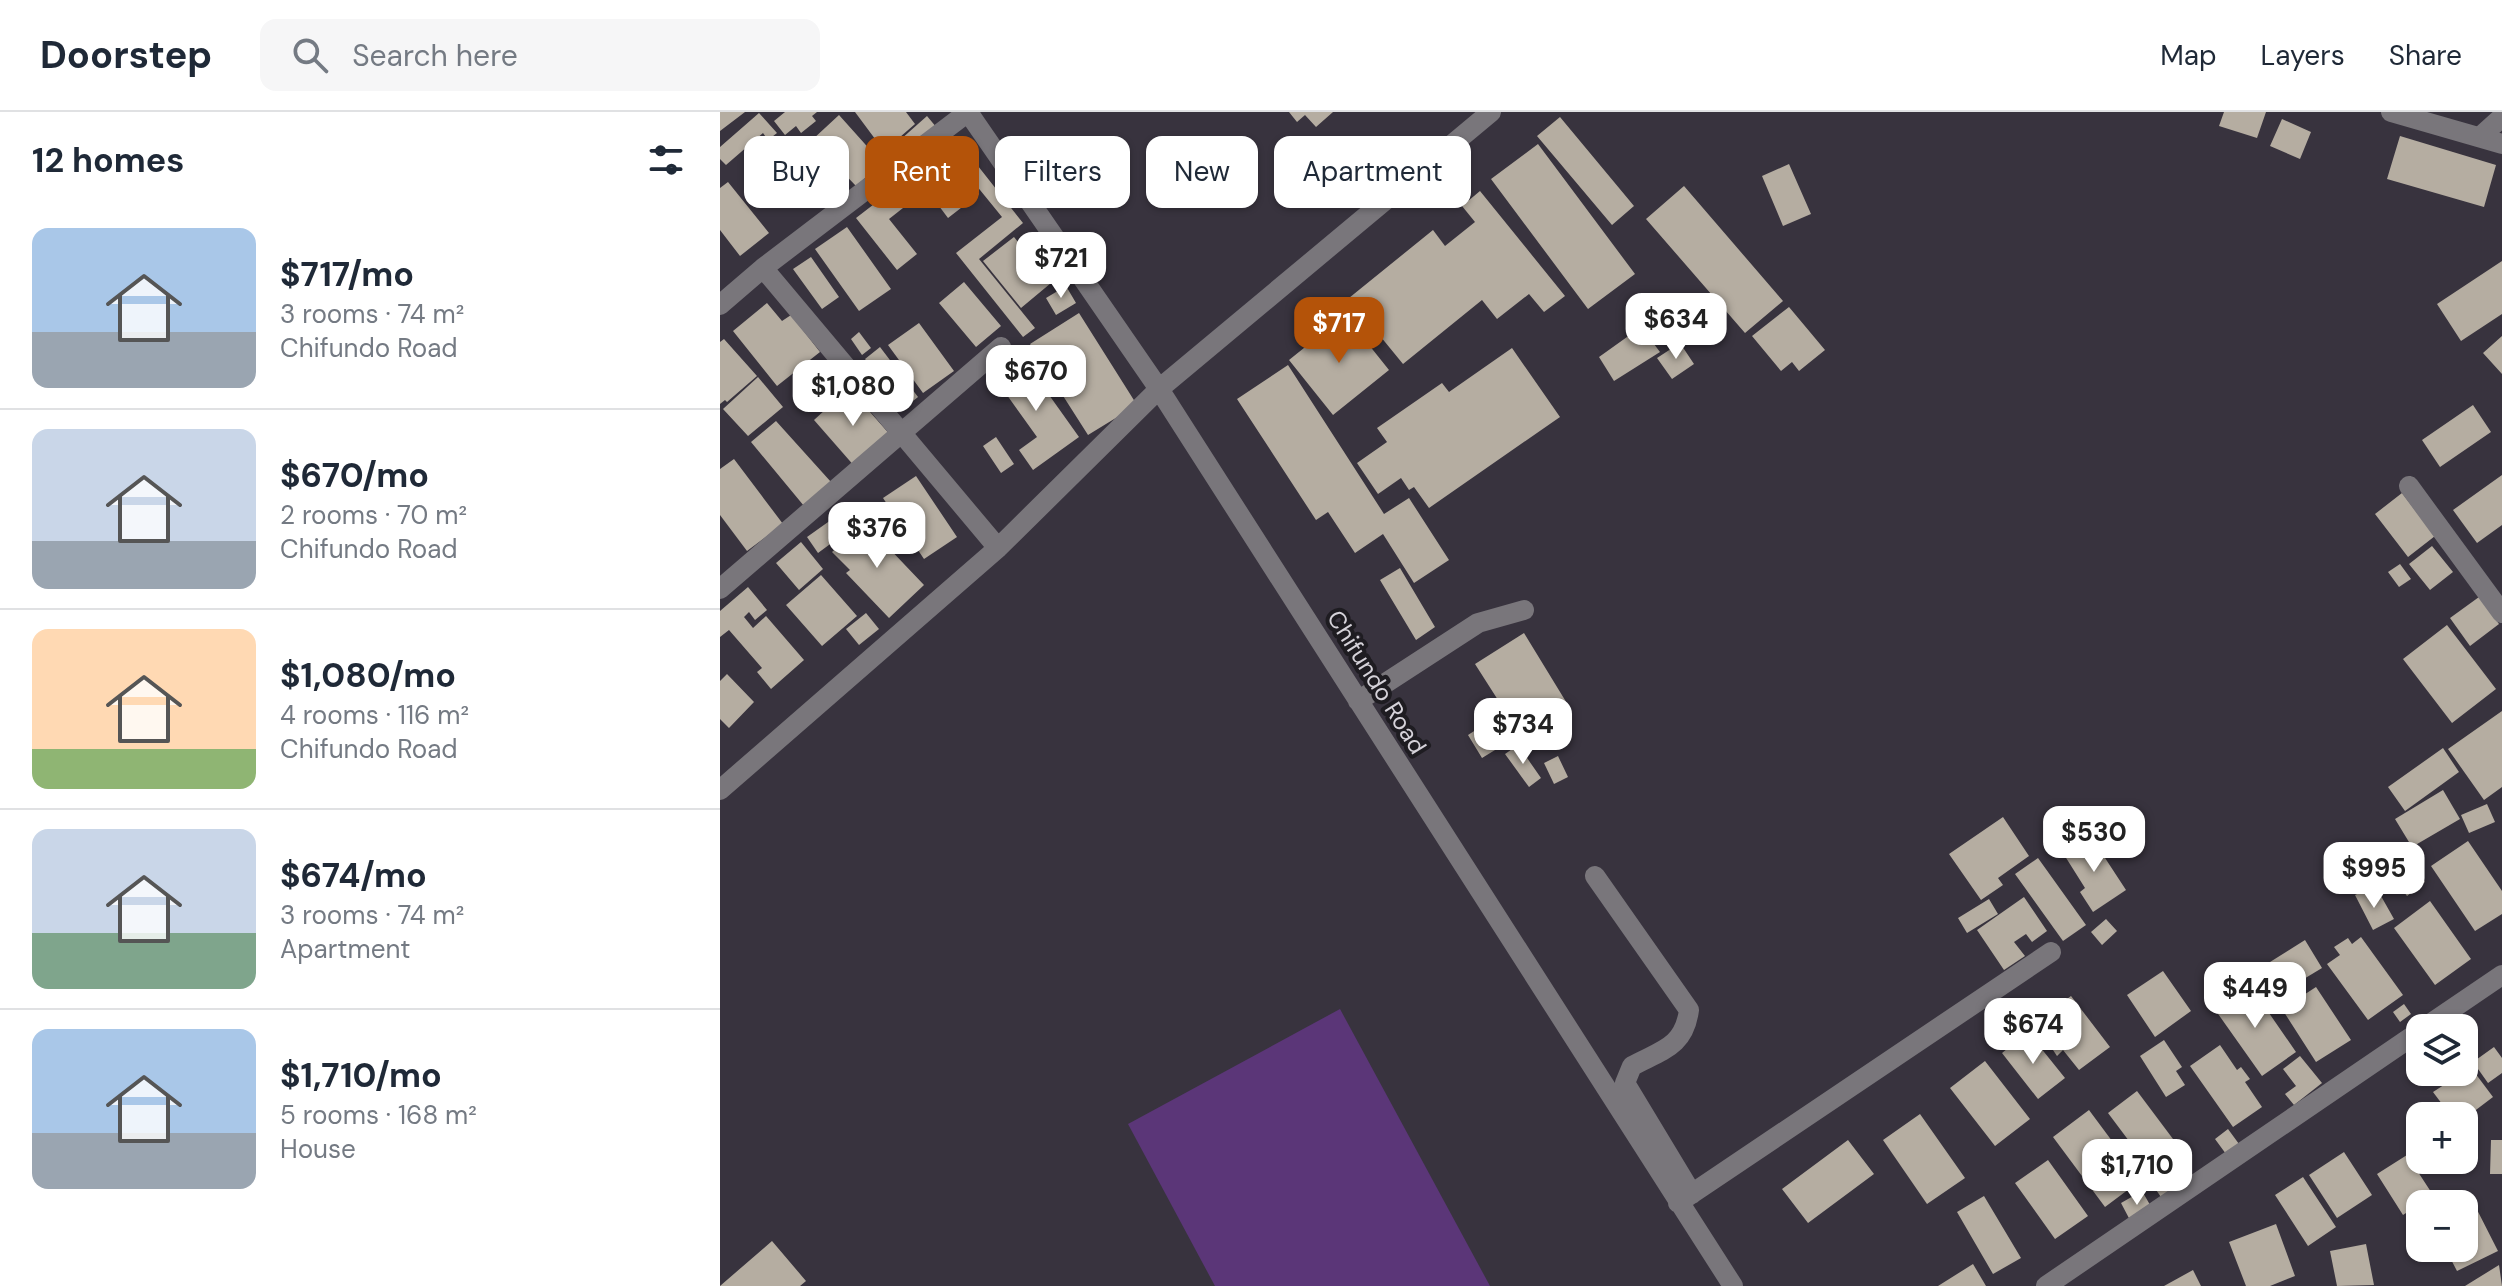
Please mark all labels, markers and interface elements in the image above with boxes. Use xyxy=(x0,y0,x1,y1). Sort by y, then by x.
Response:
search box xyxy=(260,19,820,91)
text: Doorstep xyxy=(40,30,212,80)
icon: search xyxy=(288,33,332,77)
text: Search here xyxy=(352,36,518,75)
text: Map xyxy=(2160,37,2217,74)
text: Layers xyxy=(2261,37,2345,74)
text: Share xyxy=(2389,37,2462,74)
chip: Buy xyxy=(744,136,849,208)
chip: Rent xyxy=(865,136,979,208)
chip: Filters xyxy=(995,136,1130,208)
chip: New xyxy=(1146,136,1258,208)
chip: Apartment xyxy=(1274,136,1471,208)
text: 12 homes xyxy=(32,138,184,183)
icon: filters xyxy=(644,138,688,182)
pin: $721 xyxy=(1014,232,1108,300)
text: $721 xyxy=(1034,241,1088,275)
text: $717/mo xyxy=(280,252,414,297)
icon: home xyxy=(96,260,192,356)
pin: $634 xyxy=(1629,293,1723,361)
text: 3 rooms · 74 m² xyxy=(280,297,464,331)
pin: $717 xyxy=(1292,297,1386,365)
text: $634 xyxy=(1644,302,1708,336)
text: $717 xyxy=(1312,306,1366,340)
text: Chifundo Road xyxy=(280,331,458,365)
pin: $670 xyxy=(989,345,1083,413)
text: $670 xyxy=(1004,354,1068,388)
pin: $1,080 xyxy=(788,360,918,428)
text: $1,080 xyxy=(811,369,895,403)
text: $670/mo xyxy=(280,453,429,498)
icon: home xyxy=(96,461,192,557)
text: 2 rooms · 70 m² xyxy=(280,498,467,532)
pin: $376 xyxy=(830,502,924,570)
text: $376 xyxy=(846,511,908,545)
text: Chifundo Road xyxy=(280,532,458,566)
street label: Chifundo Road xyxy=(1320,604,1434,760)
text: $1,080/mo xyxy=(280,653,456,698)
icon: home xyxy=(96,661,192,757)
text: 4 rooms · 116 m² xyxy=(280,698,469,732)
pin: $734 xyxy=(1476,698,1570,766)
text: $734 xyxy=(1492,707,1554,741)
text: Chifundo Road xyxy=(280,732,458,766)
pin: $530 xyxy=(2047,806,2141,874)
text: $530 xyxy=(2061,815,2127,849)
pin: $995 xyxy=(2327,842,2421,910)
text: $995 xyxy=(2342,851,2406,885)
text: $674/mo xyxy=(280,853,427,898)
icon: home xyxy=(96,861,192,957)
text: 3 rooms · 74 m² xyxy=(280,898,464,932)
text: Apartment xyxy=(280,932,411,966)
pin: $449 xyxy=(2208,962,2302,1030)
text: $449 xyxy=(2222,971,2288,1005)
pin: $674 xyxy=(1986,998,2080,1066)
text: $674 xyxy=(2002,1007,2064,1041)
map controls xyxy=(2406,1014,2478,1262)
button: layers xyxy=(2406,1014,2478,1086)
text: $1,710/mo xyxy=(280,1053,442,1098)
icon: home xyxy=(96,1061,192,1157)
text: 5 rooms · 168 m² xyxy=(280,1098,477,1132)
button: + xyxy=(2406,1102,2478,1174)
text: House xyxy=(280,1132,356,1166)
pin: $1,710 xyxy=(2072,1139,2202,1207)
text: $1,710 xyxy=(2100,1148,2174,1182)
button: − xyxy=(2406,1190,2478,1262)

